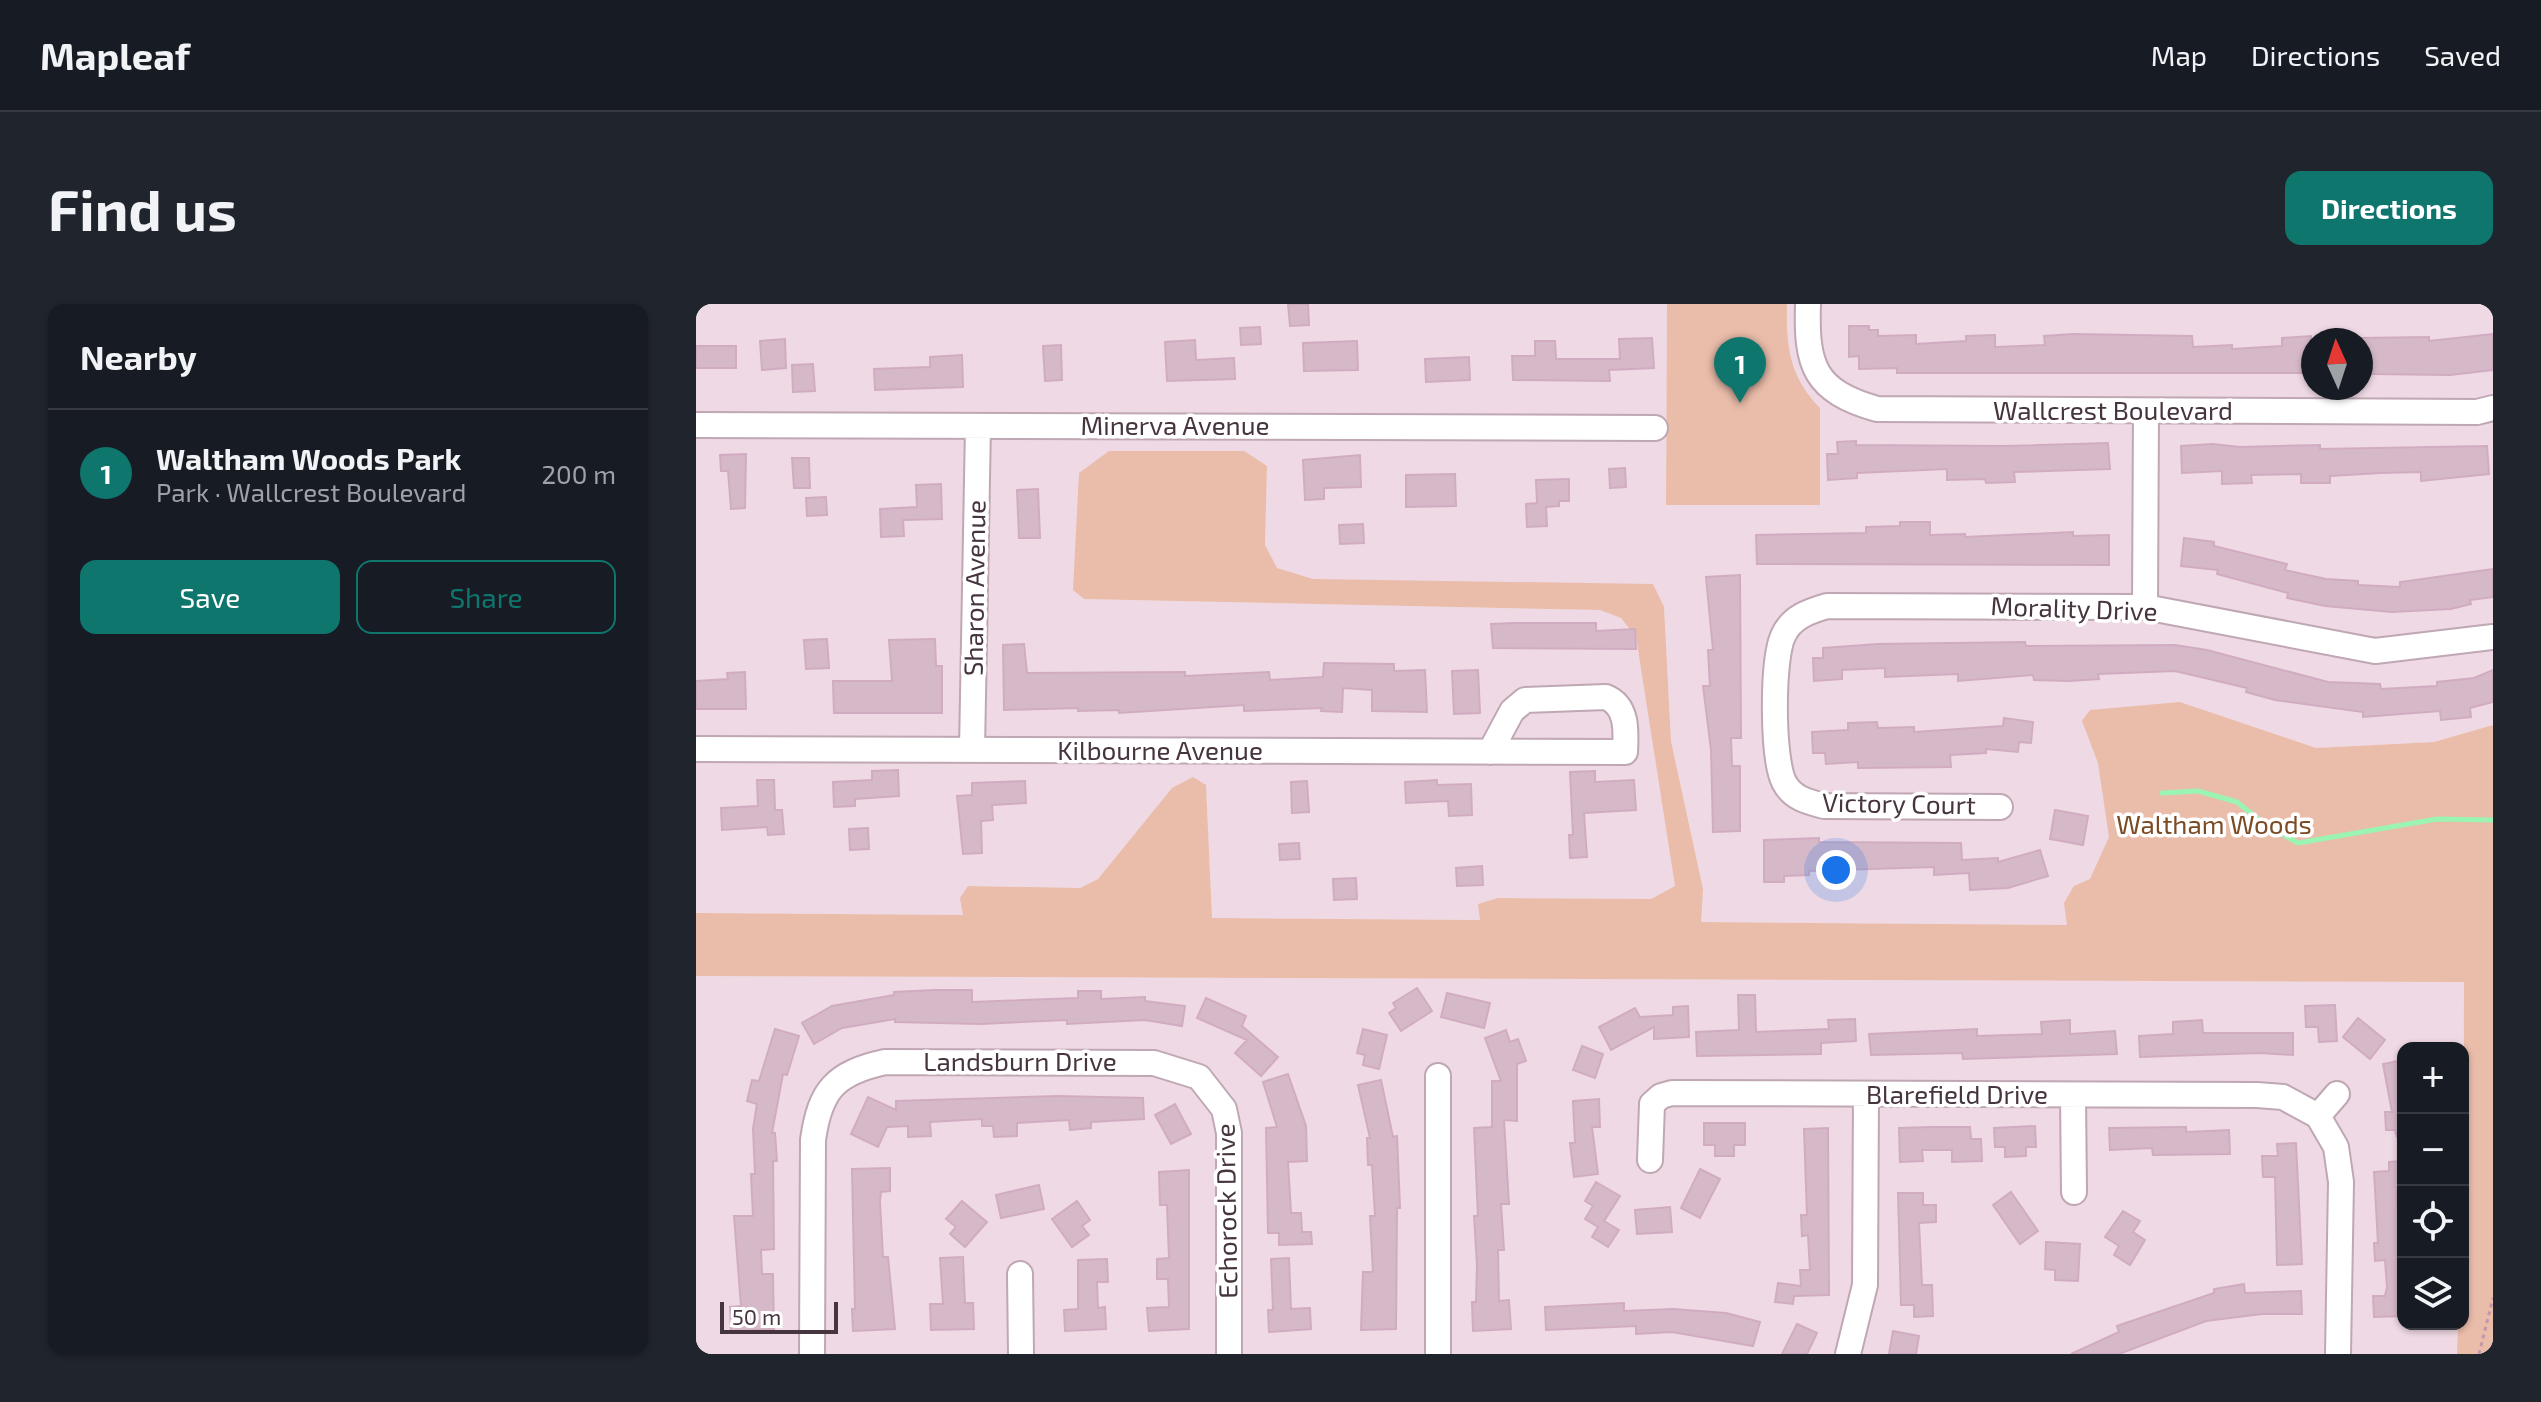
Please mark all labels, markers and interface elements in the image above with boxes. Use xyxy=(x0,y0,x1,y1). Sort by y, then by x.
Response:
text: Mapleaf xyxy=(40,32,190,78)
text: Map xyxy=(2151,38,2207,72)
text: Directions xyxy=(2251,38,2380,72)
text: Saved xyxy=(2424,38,2501,72)
button: Directions xyxy=(2285,171,2493,245)
text: Find us xyxy=(48,175,237,242)
north arrow xyxy=(2301,328,2373,400)
text: Nearby xyxy=(80,336,197,377)
pin: 1 xyxy=(1714,337,1766,403)
street label: Wallcrest Boulevard xyxy=(1993,394,2233,425)
street label: Minerva Avenue xyxy=(1081,409,1269,440)
text: Waltham Woods Park xyxy=(156,440,461,476)
text: 1 xyxy=(100,458,112,489)
text: 200 m xyxy=(541,458,616,489)
text: Park · Wallcrest Boulevard xyxy=(156,476,466,507)
street label: Sharon Avenue xyxy=(956,500,991,676)
button: Save xyxy=(80,560,340,634)
button: Share xyxy=(356,560,616,634)
street label: Morality Drive xyxy=(1990,589,2158,626)
street label: Kilbourne Avenue xyxy=(1057,734,1263,765)
street label: Victory Court xyxy=(1822,786,1976,819)
park label: Waltham Woods xyxy=(2116,808,2312,839)
your location xyxy=(1816,850,1856,890)
map controls xyxy=(2397,1042,2469,1330)
button: + xyxy=(2397,1042,2469,1114)
street label: Landsburn Drive xyxy=(923,1045,1117,1076)
street label: Blarefield Drive xyxy=(1866,1078,2048,1109)
button: − xyxy=(2397,1114,2469,1186)
street label: Echorock Drive xyxy=(1208,1123,1243,1299)
button: locate xyxy=(2397,1186,2469,1258)
button: layers xyxy=(2397,1258,2469,1330)
scale bar xyxy=(720,1298,838,1334)
text: 50 m xyxy=(732,1303,781,1329)

